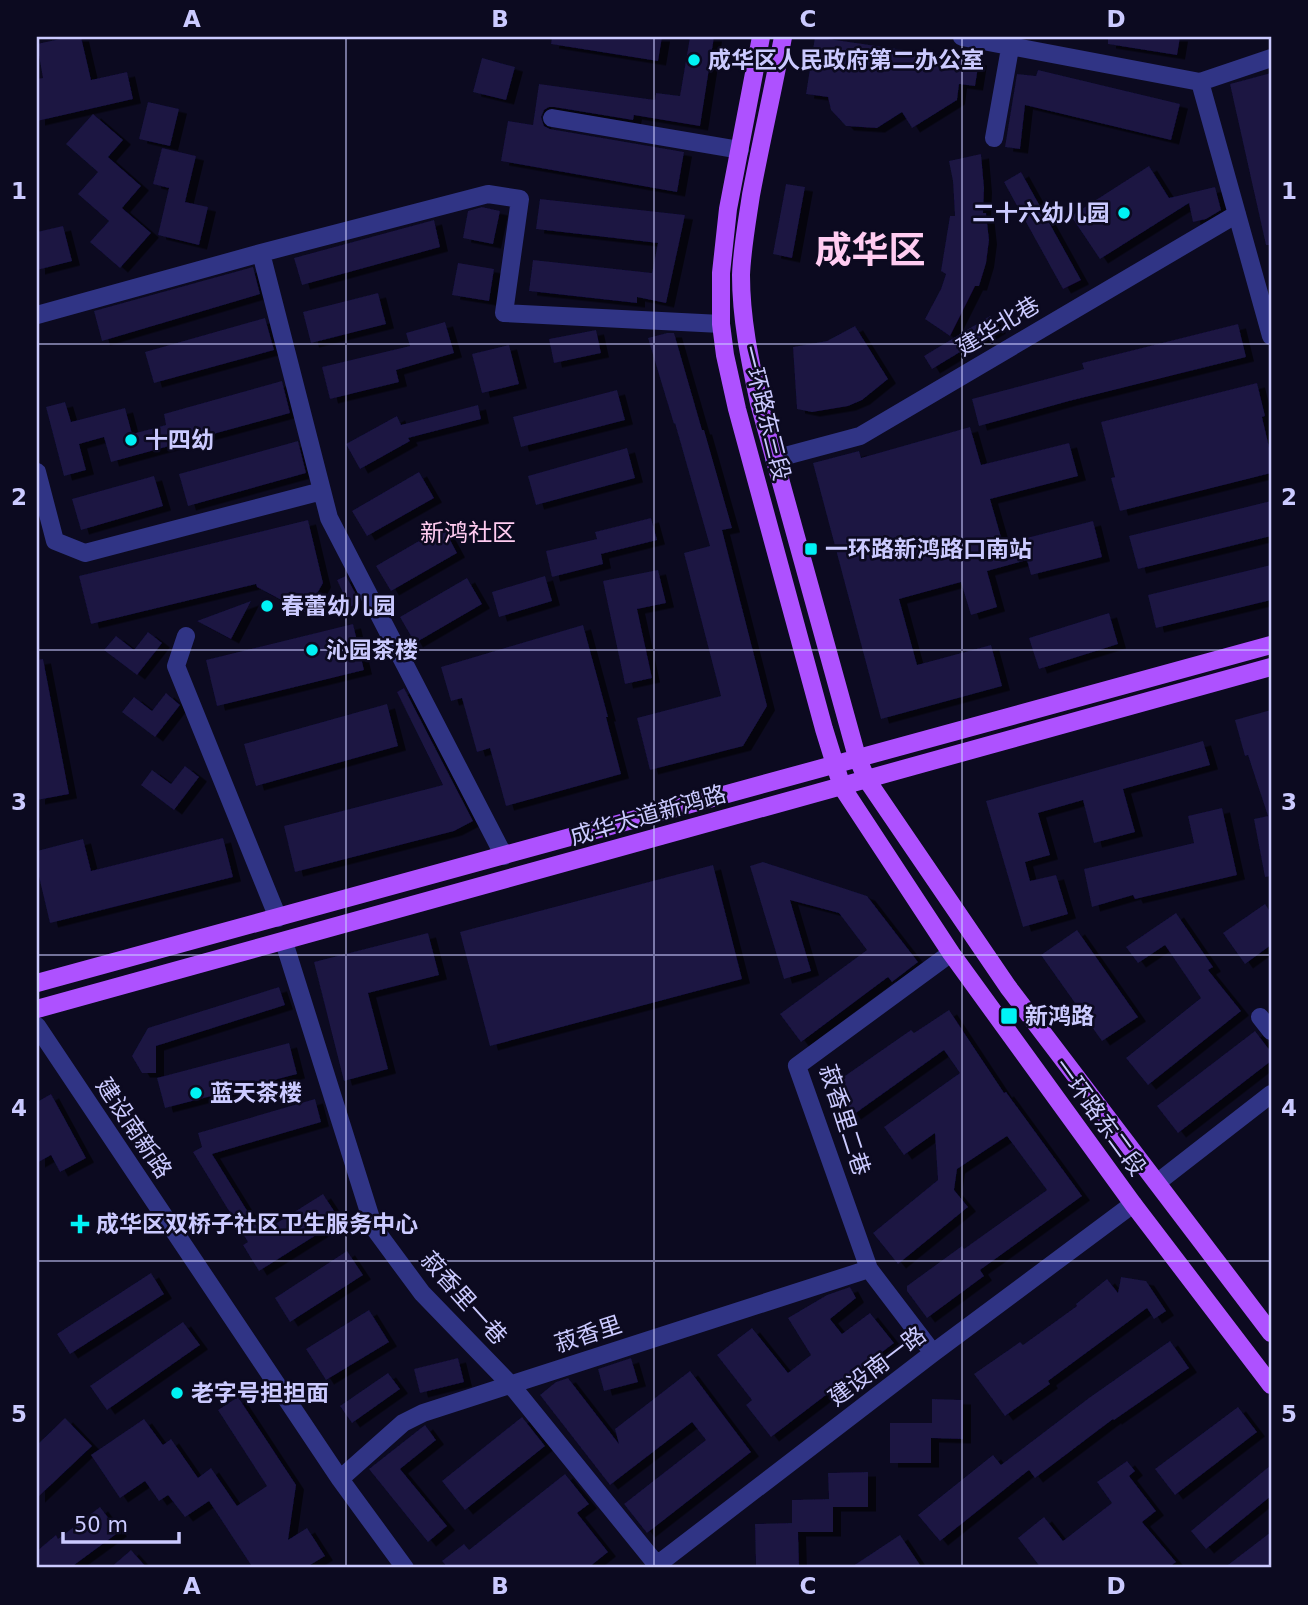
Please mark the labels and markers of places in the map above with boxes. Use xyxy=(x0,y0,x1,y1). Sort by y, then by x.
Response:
place label: 成华区人民政府第二办公室 xyxy=(708,47,984,73)
marker: 成华区人民政府第二办公室 xyxy=(686,52,702,68)
place label: 二十六幼儿园 xyxy=(972,200,1110,226)
marker: 二十六幼儿园 xyxy=(1116,205,1132,221)
place label: 十四幼 xyxy=(145,427,214,453)
marker: 十四幼 xyxy=(123,432,139,448)
place label: 一环路新鸿路口南站 xyxy=(825,536,1032,562)
marker: 一环路新鸿路口南站 xyxy=(803,541,819,557)
place label: 春蕾幼儿园 xyxy=(281,593,396,619)
marker: 春蕾幼儿园 xyxy=(259,598,275,614)
place label: 沁园茶楼 xyxy=(326,637,418,663)
marker: 沁园茶楼 xyxy=(304,642,320,658)
place label: 新鸿路 xyxy=(1025,1003,1094,1029)
marker: 新鸿路 xyxy=(999,1006,1019,1026)
place label: 蓝天茶楼 xyxy=(210,1080,302,1106)
marker: 蓝天茶楼 xyxy=(188,1085,204,1101)
place label: 成华区双桥子社区卫生服务中心 xyxy=(96,1211,418,1237)
marker: 成华区双桥子社区卫生服务中心 xyxy=(70,1214,90,1234)
place label: 老字号担担面 xyxy=(191,1380,329,1406)
marker: 老字号担担面 xyxy=(169,1385,185,1401)

